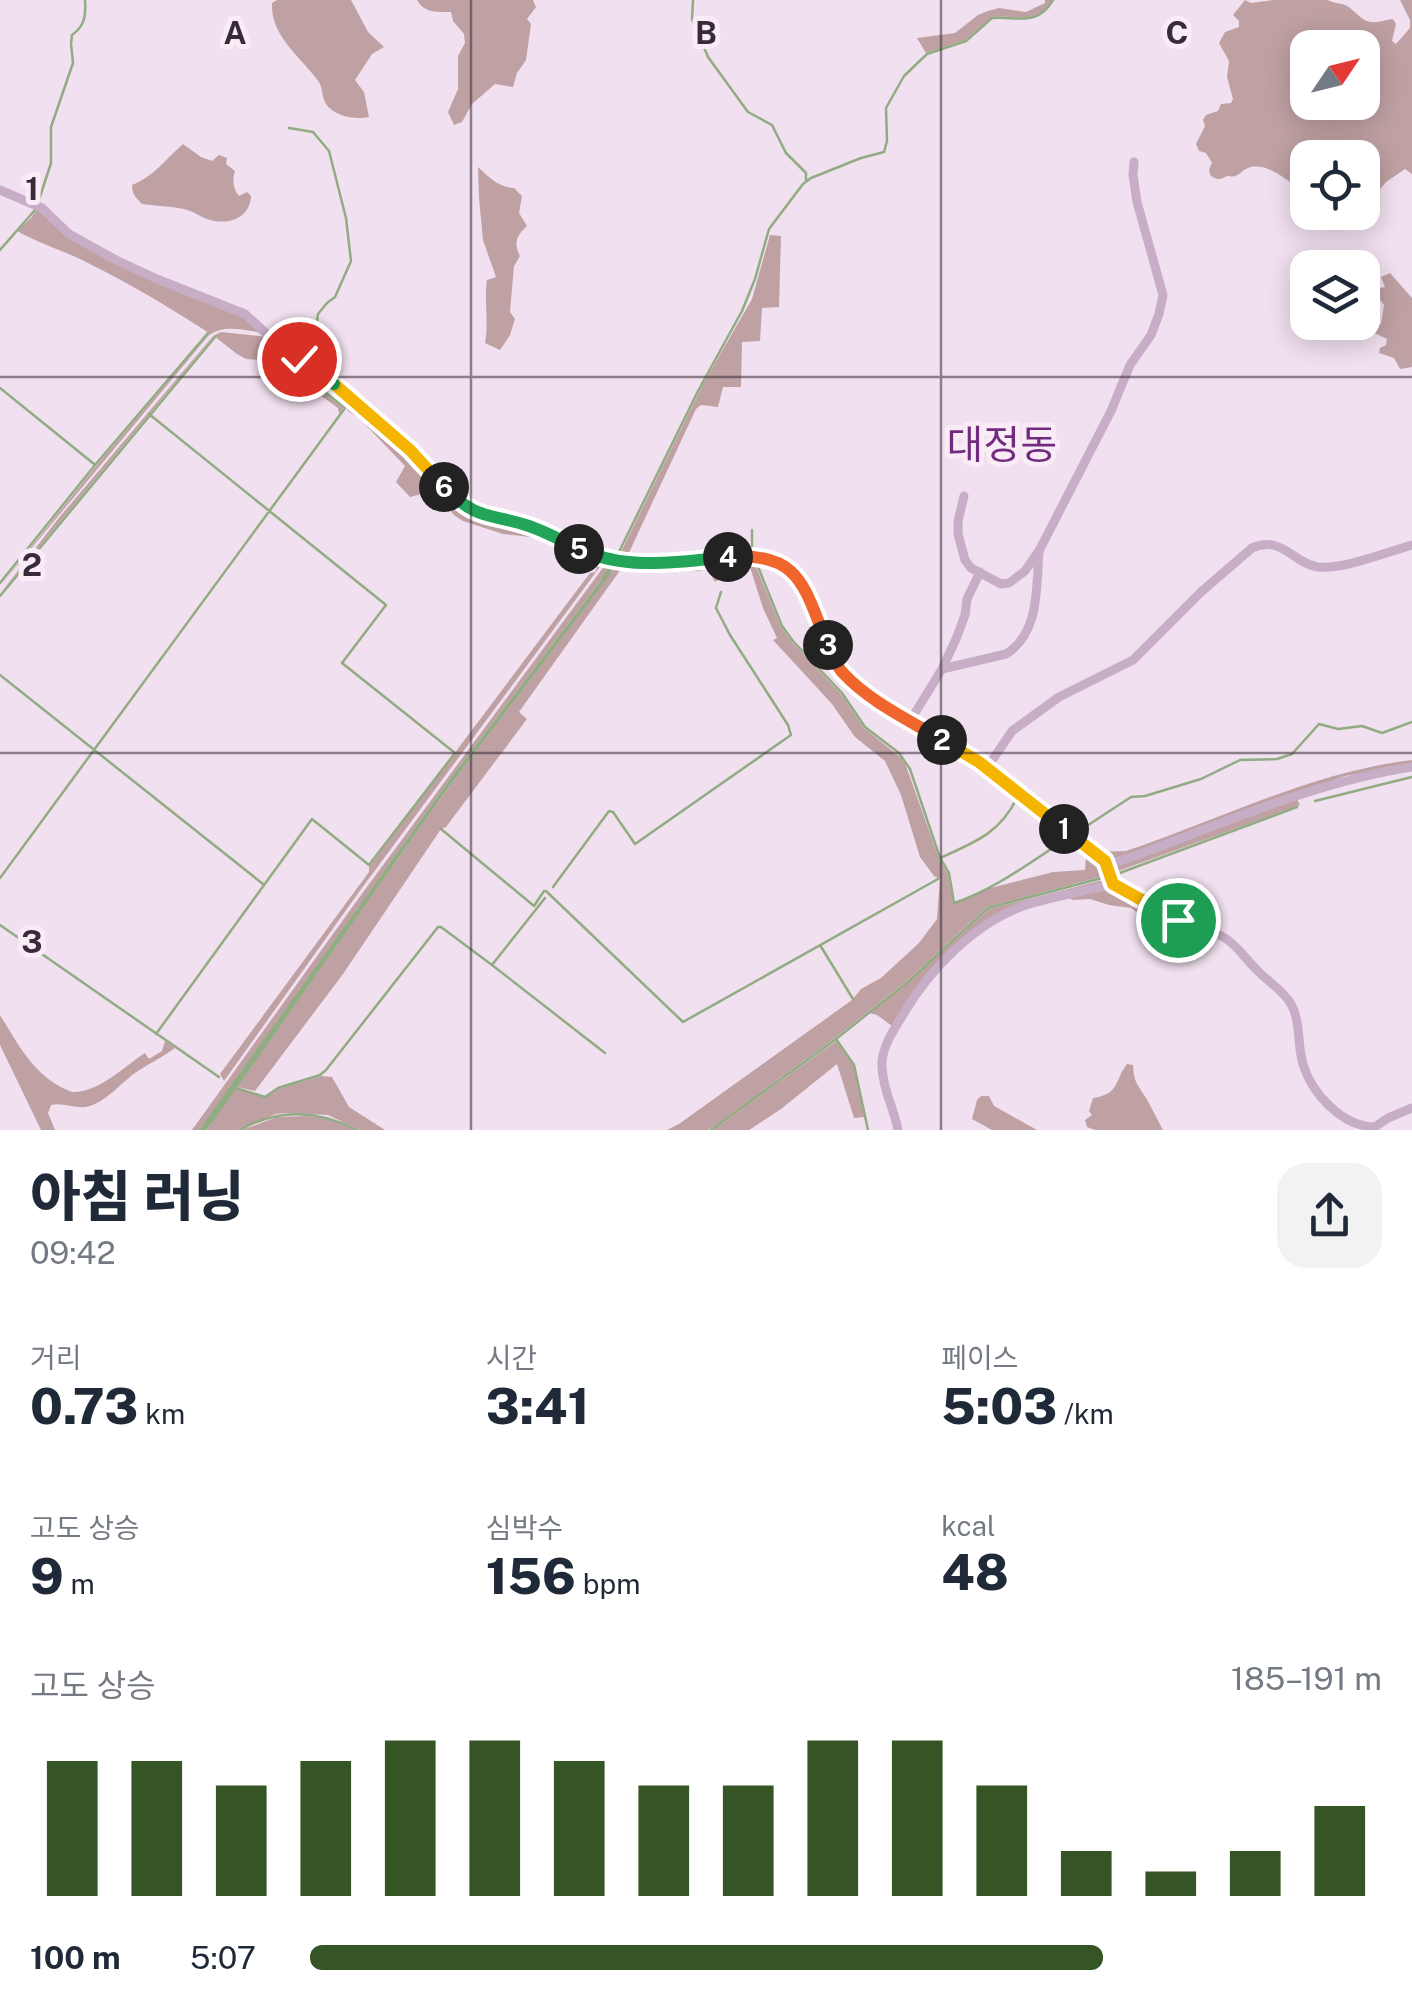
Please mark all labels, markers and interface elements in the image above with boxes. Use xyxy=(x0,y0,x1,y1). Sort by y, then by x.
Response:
text: A xyxy=(223,14,247,51)
text: B xyxy=(695,14,717,51)
text: C xyxy=(1166,14,1188,51)
north arrow xyxy=(1290,30,1380,120)
map controls xyxy=(1290,30,1380,340)
button: locate xyxy=(1290,140,1380,230)
text: 1 xyxy=(25,170,39,207)
button: layers xyxy=(1290,250,1380,340)
pin xyxy=(257,317,342,402)
icon: check xyxy=(272,332,327,387)
district label: 대정동 xyxy=(947,421,1057,468)
pin: 6 xyxy=(419,462,469,512)
text: 6 xyxy=(435,470,453,503)
pin: 5 xyxy=(554,524,604,574)
text: 5 xyxy=(570,532,588,565)
pin: 4 xyxy=(703,532,753,582)
text: 4 xyxy=(719,540,737,573)
text: 2 xyxy=(22,546,42,583)
pin: 3 xyxy=(803,620,853,670)
text: 3 xyxy=(819,628,837,661)
pin: 2 xyxy=(917,715,967,765)
text: 2 xyxy=(933,723,951,756)
pin: 1 xyxy=(1039,804,1089,854)
text: 1 xyxy=(1058,812,1070,845)
pin xyxy=(1136,878,1221,963)
icon: arrive xyxy=(1151,893,1206,948)
text: 3 xyxy=(21,923,43,960)
button: share xyxy=(1277,1163,1382,1268)
text: 아침 러닝 xyxy=(30,1164,244,1228)
text: 09:42 xyxy=(30,1234,116,1271)
text: 거리 xyxy=(30,1341,82,1374)
text: 시간 xyxy=(486,1341,537,1374)
text: 페이스 xyxy=(941,1341,1019,1374)
text: 0.73 xyxy=(30,1376,138,1435)
text: 3:41 xyxy=(486,1376,589,1435)
text: 5:03 xyxy=(941,1376,1057,1435)
text: km xyxy=(138,1397,185,1430)
text: /km xyxy=(1057,1397,1114,1430)
text: kcal xyxy=(941,1509,995,1542)
text: 고도 상승 xyxy=(30,1511,140,1544)
text: 심박수 xyxy=(486,1511,563,1544)
text: 48 xyxy=(941,1542,1009,1601)
text: 9 xyxy=(30,1546,64,1605)
text: 156 xyxy=(486,1546,576,1605)
text: m xyxy=(64,1567,95,1600)
text: bpm xyxy=(576,1567,640,1600)
text: 185–191 m xyxy=(1231,1660,1382,1697)
text: 고도 상승 xyxy=(30,1667,156,1704)
text: 100 m xyxy=(30,1939,121,1976)
text: 5:07 xyxy=(190,1939,256,1976)

